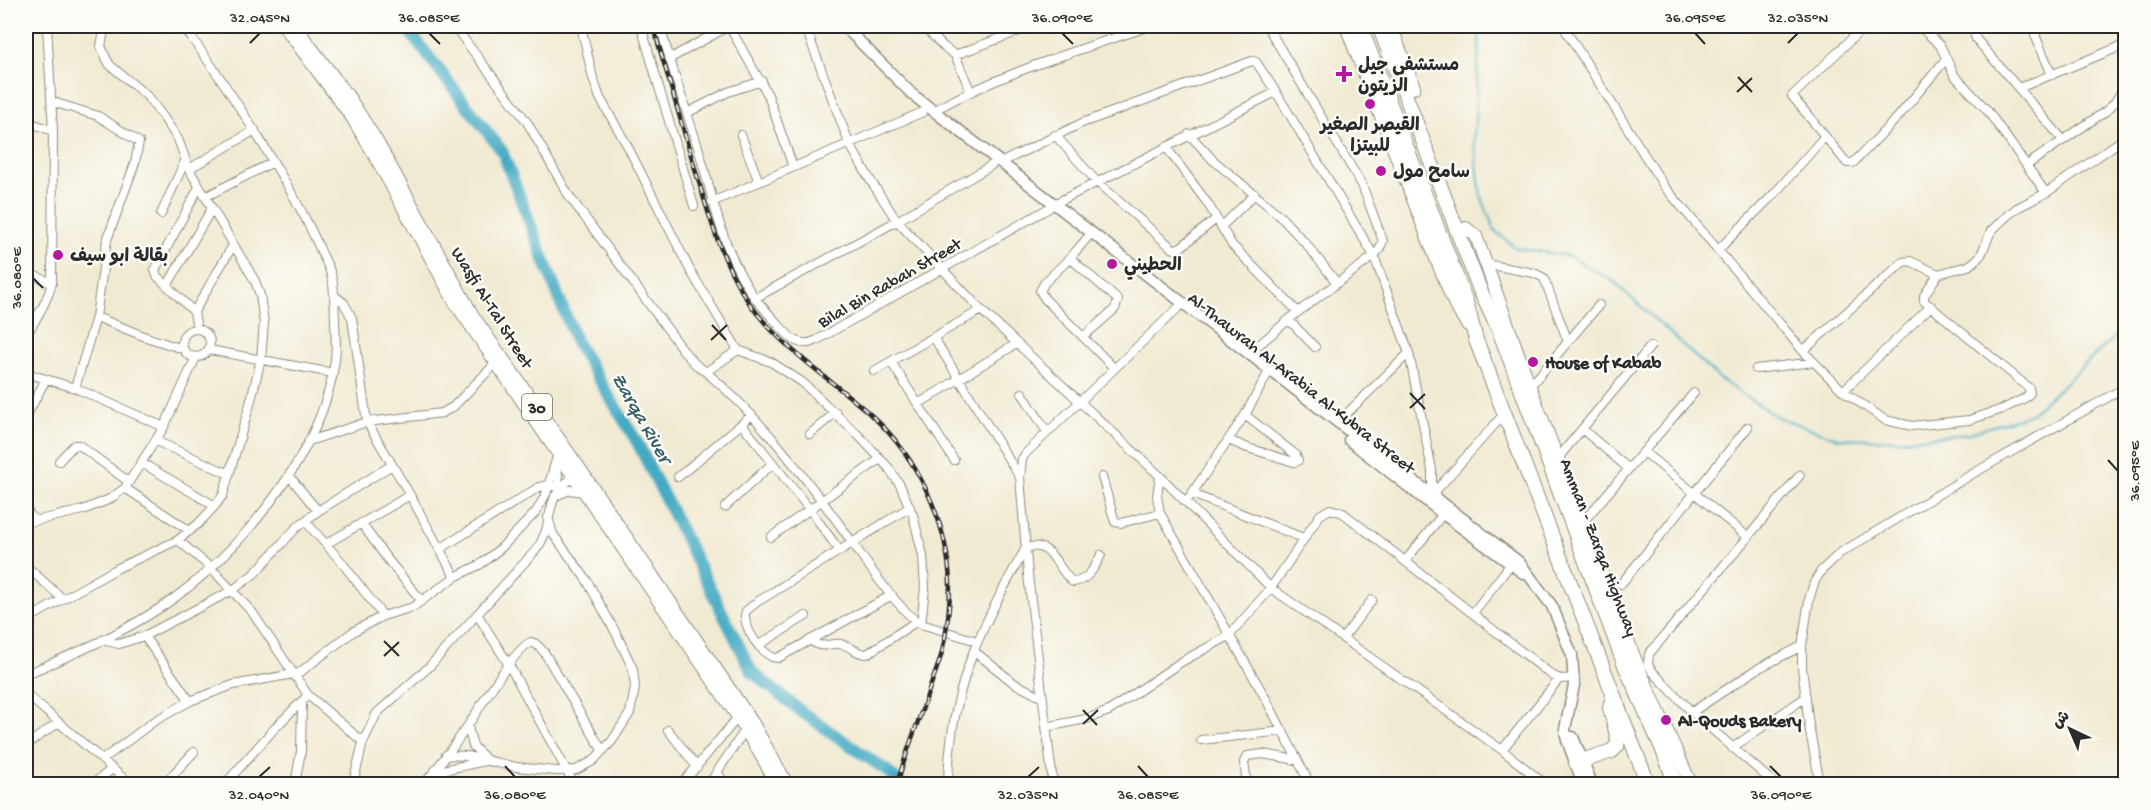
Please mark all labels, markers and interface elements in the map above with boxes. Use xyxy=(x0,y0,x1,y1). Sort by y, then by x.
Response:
text: 32.045°N xyxy=(229,10,290,28)
text: 36.085°E xyxy=(398,10,460,28)
text: 36.090°E xyxy=(1031,10,1093,28)
text: 36.095°E xyxy=(1664,10,1726,28)
text: 32.035°N xyxy=(1767,10,1828,28)
place label: مستشفى جيل الزيتون xyxy=(1358,56,1459,98)
marker: مستشفى جيل الزيتون xyxy=(1335,65,1353,83)
marker: القيصر الصغير للبيتزا xyxy=(1363,97,1377,111)
place label: القيصر الصغير للبيتزا xyxy=(1318,116,1420,158)
place label: سامح مول xyxy=(1393,163,1470,184)
marker: سامح مول xyxy=(1374,164,1388,178)
street label: Bilal Bin Rabah Street xyxy=(814,234,967,334)
street label: Wasfi Al-Tal Street xyxy=(445,244,537,374)
place label: بقالة ابو سيف xyxy=(70,246,168,268)
text: 36.080°E xyxy=(9,247,27,310)
marker: بقالة ابو سيف xyxy=(51,248,65,262)
place label: الحطيني xyxy=(1124,256,1182,280)
marker: الحطيني xyxy=(1105,257,1119,271)
street label: Al-Thawrah Al-Arabia Al-Kubra Street xyxy=(1183,289,1420,480)
place label: House of Kabab xyxy=(1545,354,1662,375)
marker: House of Kabab xyxy=(1526,355,1540,369)
water label: Zarqa River xyxy=(605,370,677,471)
road number: 30 xyxy=(522,394,552,420)
text: 36.095°E xyxy=(2127,440,2145,502)
street label: Amman - Zarqa Highway xyxy=(1554,456,1641,640)
north arrow xyxy=(2040,699,2100,759)
text: ش xyxy=(2049,708,2075,734)
place label: Al-Qouds Bakery xyxy=(1677,712,1801,733)
marker: Al-Qouds Bakery xyxy=(1659,713,1673,727)
text: 32.040°N xyxy=(228,787,289,805)
text: 36.080°E xyxy=(483,787,546,805)
text: 32.035°N xyxy=(997,787,1058,805)
text: 36.085°E xyxy=(1117,787,1179,805)
text: 36.090°E xyxy=(1750,787,1812,805)

